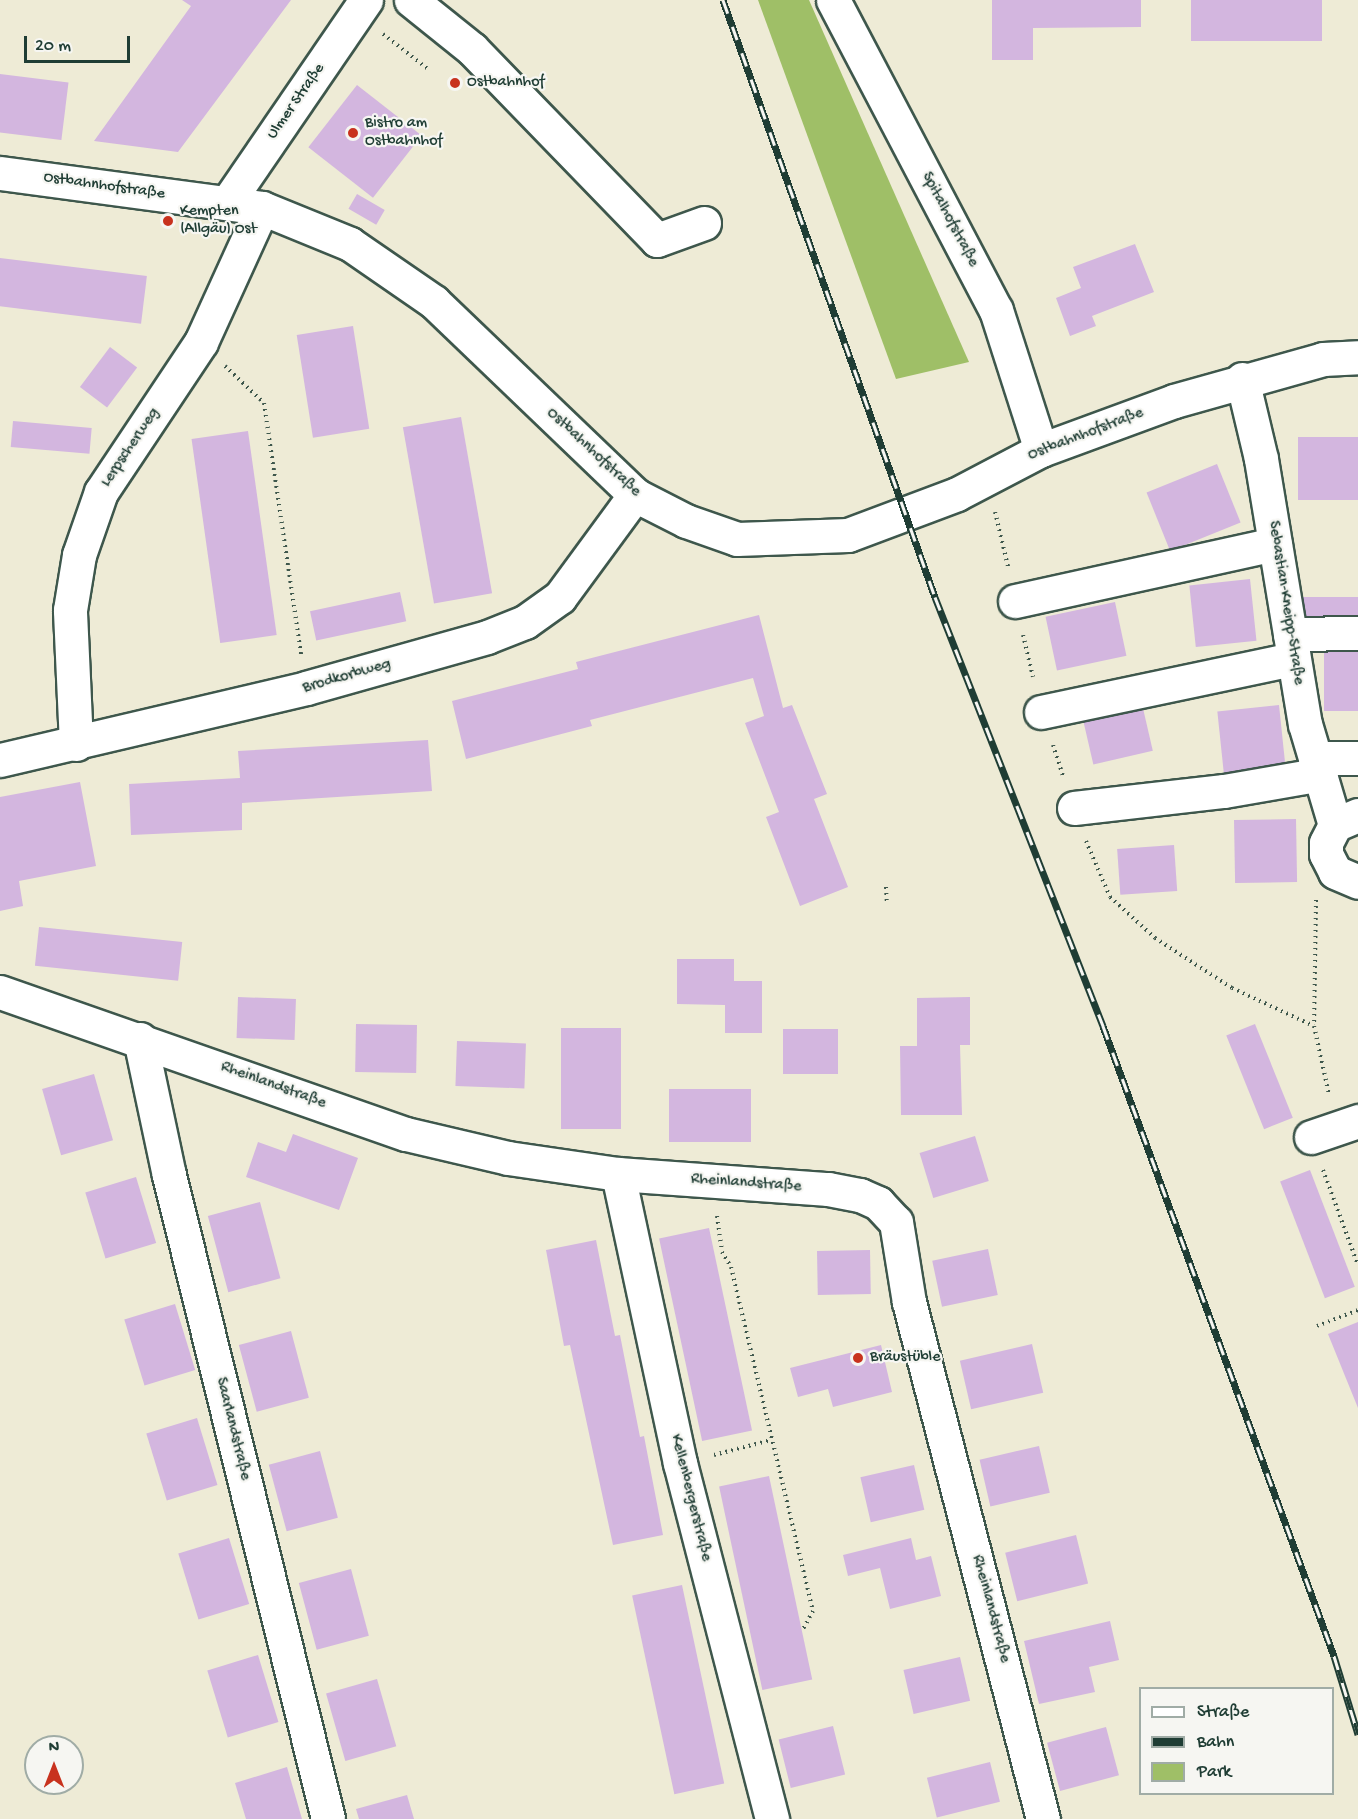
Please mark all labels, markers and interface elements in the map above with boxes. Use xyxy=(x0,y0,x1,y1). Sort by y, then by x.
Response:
scale bar xyxy=(27,24,134,62)
text: 20 m xyxy=(35,36,71,57)
street label: Ulmer Straße xyxy=(264,60,330,144)
place label: Ostbahnhof xyxy=(467,73,544,93)
marker: Ostbahnhof xyxy=(448,76,462,90)
place label: Bistro am Ostbahnhof xyxy=(365,114,442,152)
marker: Bistro am Ostbahnhof xyxy=(346,126,360,140)
street label: Ostbahnhofstraße xyxy=(42,169,166,205)
street label: Spitalhofstraße xyxy=(916,169,982,271)
place label: Kempten (Allgäu) Ost xyxy=(180,202,257,240)
marker: Kempten (Allgäu) Ost xyxy=(161,214,175,228)
street label: Ostbahnhofstraße xyxy=(542,404,644,502)
street label: Ostbahnhofstraße xyxy=(1025,404,1147,466)
street label: Lerpscherweg xyxy=(98,405,164,491)
street label: Sebastian-Kneipp-Straße xyxy=(1263,520,1307,686)
street label: Brodkorbweg xyxy=(301,655,393,699)
street label: Rheinlandstraße xyxy=(218,1058,328,1114)
street label: Rheinlandstraße xyxy=(690,1171,802,1197)
place label: Bräustüble xyxy=(870,1348,940,1368)
marker: Bräustüble xyxy=(851,1351,865,1365)
street label: Saarlandstraße xyxy=(210,1376,254,1482)
street label: Kellenbergerstraße xyxy=(665,1432,715,1564)
street label: Rheinlandstraße xyxy=(966,1553,1014,1665)
legend xyxy=(1139,1687,1334,1795)
text: Straße xyxy=(1197,1702,1249,1723)
text: Bahn xyxy=(1197,1732,1234,1753)
north arrow xyxy=(24,1735,84,1795)
text: N xyxy=(49,1739,59,1758)
text: Park xyxy=(1197,1762,1231,1783)

